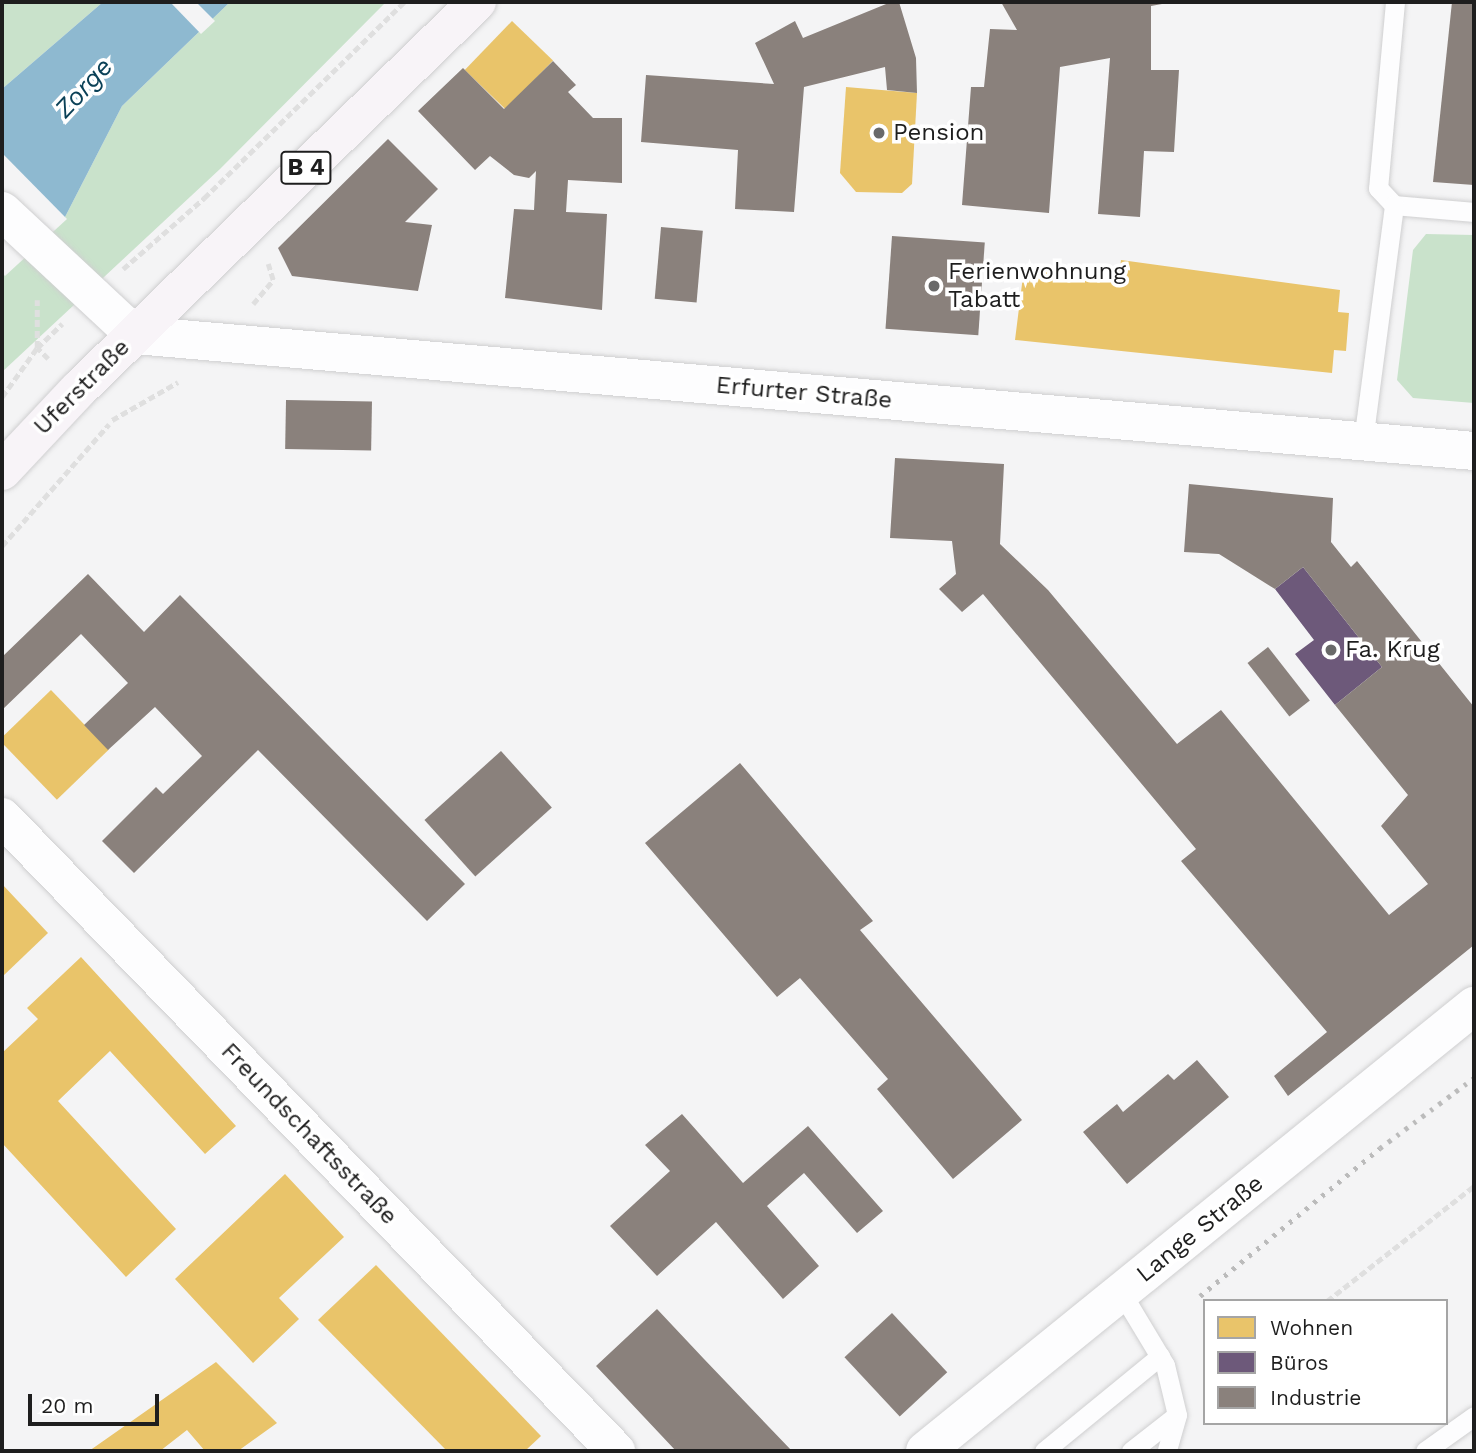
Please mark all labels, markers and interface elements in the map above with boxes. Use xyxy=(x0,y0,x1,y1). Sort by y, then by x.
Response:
water label: Zorge xyxy=(49,52,119,124)
place label: Pension xyxy=(893,119,984,147)
marker: Pension xyxy=(871,125,887,141)
road number: B 4 xyxy=(280,148,332,188)
place label: Ferienwohnung Tabatt xyxy=(948,258,1126,314)
marker: Ferienwohnung Tabatt xyxy=(926,278,942,294)
street label: Uferstraße xyxy=(28,333,136,441)
street label: Erfurter Straße xyxy=(714,371,894,415)
place label: Fa. Krug xyxy=(1345,636,1440,664)
marker: Fa. Krug xyxy=(1323,642,1339,658)
street label: Freundschaftsstraße xyxy=(215,1037,403,1231)
street label: Lange Straße xyxy=(1131,1169,1269,1289)
legend xyxy=(1203,1299,1448,1425)
text: Wohnen xyxy=(1270,1315,1353,1340)
text: Büros xyxy=(1270,1350,1329,1375)
scale bar xyxy=(32,1380,163,1424)
text: Industrie xyxy=(1270,1385,1361,1410)
text: 20 m xyxy=(41,1393,93,1418)

